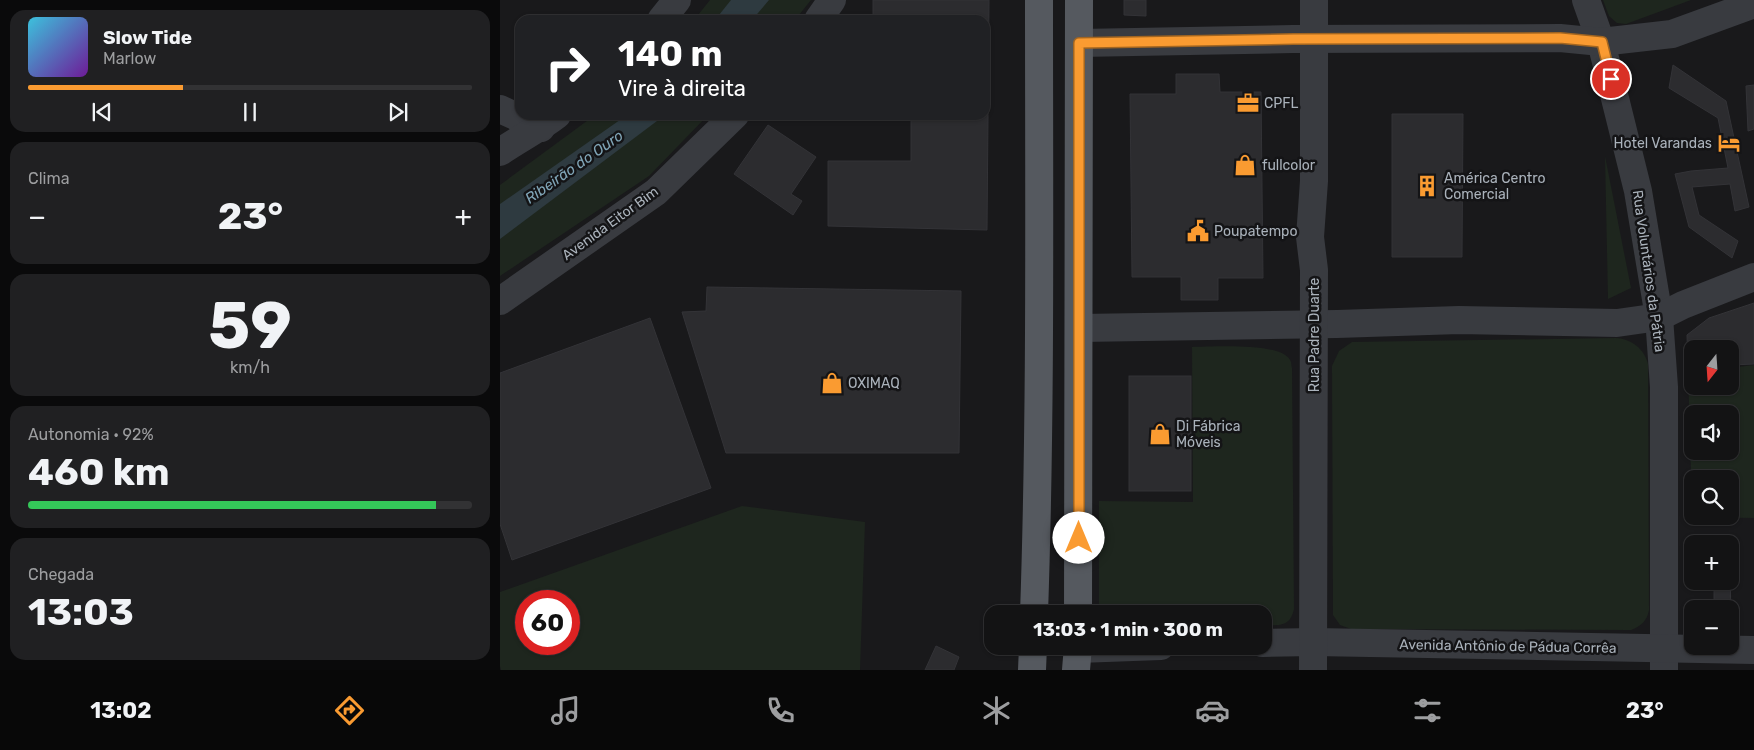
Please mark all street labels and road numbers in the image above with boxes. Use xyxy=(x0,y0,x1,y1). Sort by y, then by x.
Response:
street label: Avenida Eitor Bim xyxy=(559,183,662,264)
street label: Rua Voluntários da Pátria xyxy=(1629,189,1668,353)
street label: Rua Padre Duarte xyxy=(1306,278,1323,392)
street label: Avenida Antônio de Pádua Corrêa xyxy=(1399,636,1617,657)

